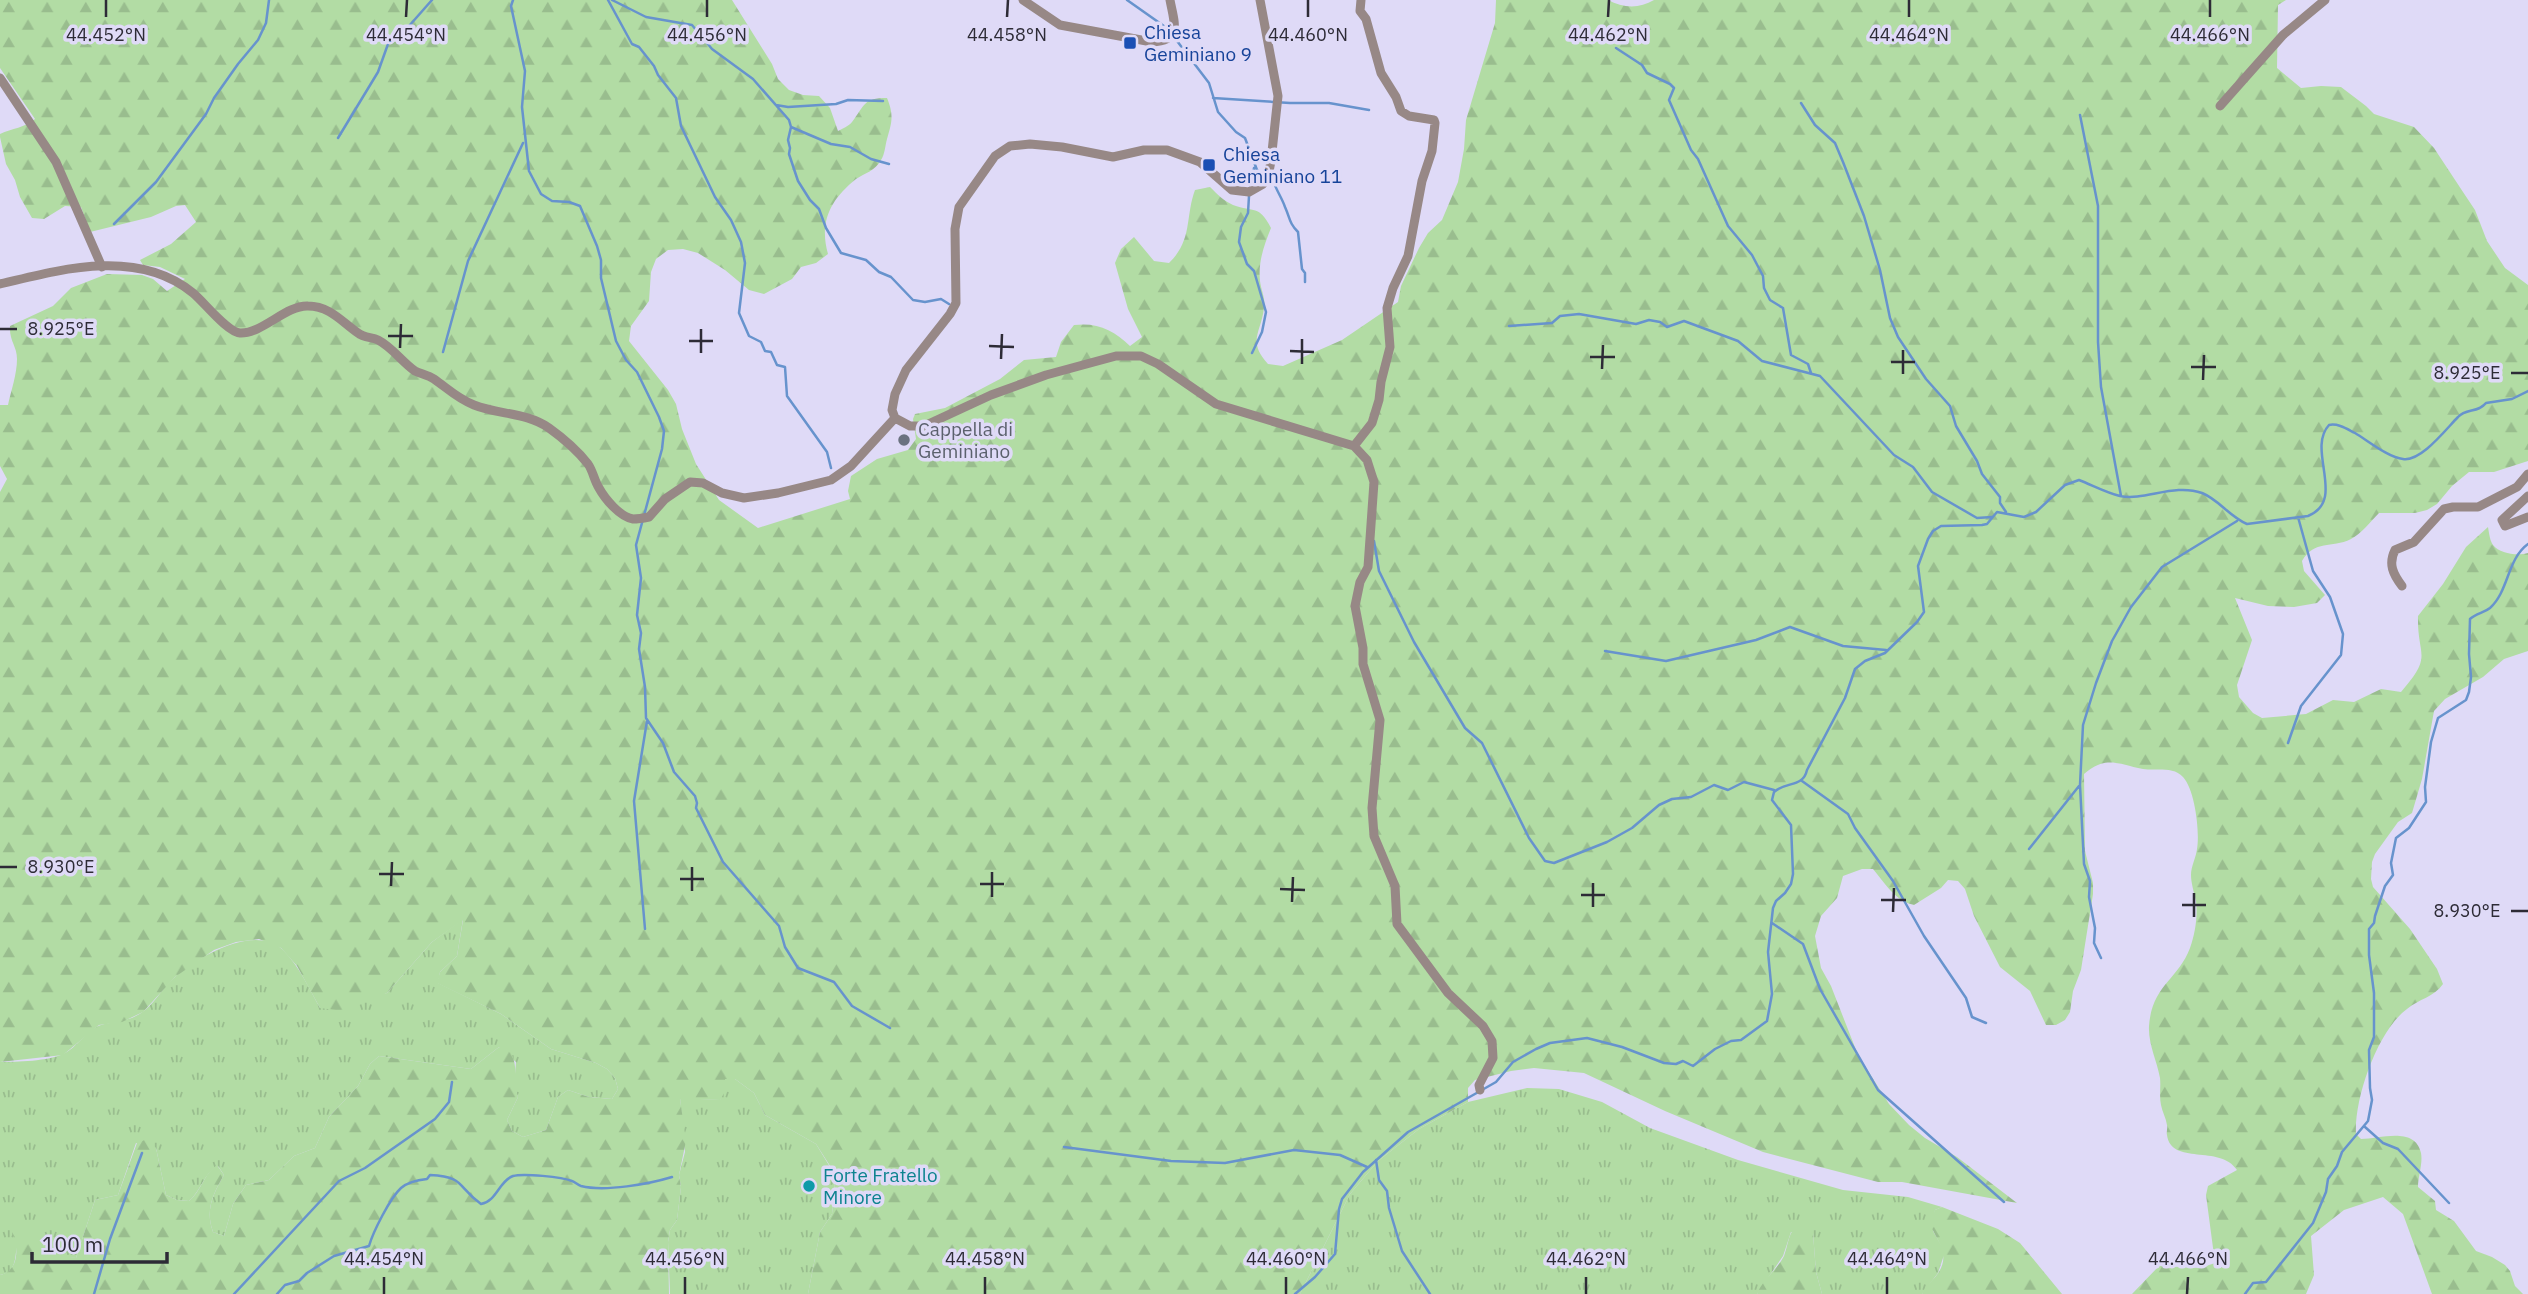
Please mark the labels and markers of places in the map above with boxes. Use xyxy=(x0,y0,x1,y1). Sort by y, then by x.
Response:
place label: Chiesa Geminiano 9 xyxy=(1144,20,1252,66)
marker: Chiesa Geminiano 9 xyxy=(1122,35,1138,51)
place label: Chiesa Geminiano 11 xyxy=(1223,142,1342,188)
marker: Chiesa Geminiano 11 xyxy=(1201,157,1217,173)
place label: Cappella di Geminiano xyxy=(918,417,1013,463)
marker: Cappella di Geminiano xyxy=(896,432,912,448)
place label: Forte Fratello Minore xyxy=(823,1163,938,1209)
marker: Forte Fratello Minore xyxy=(801,1178,817,1194)

